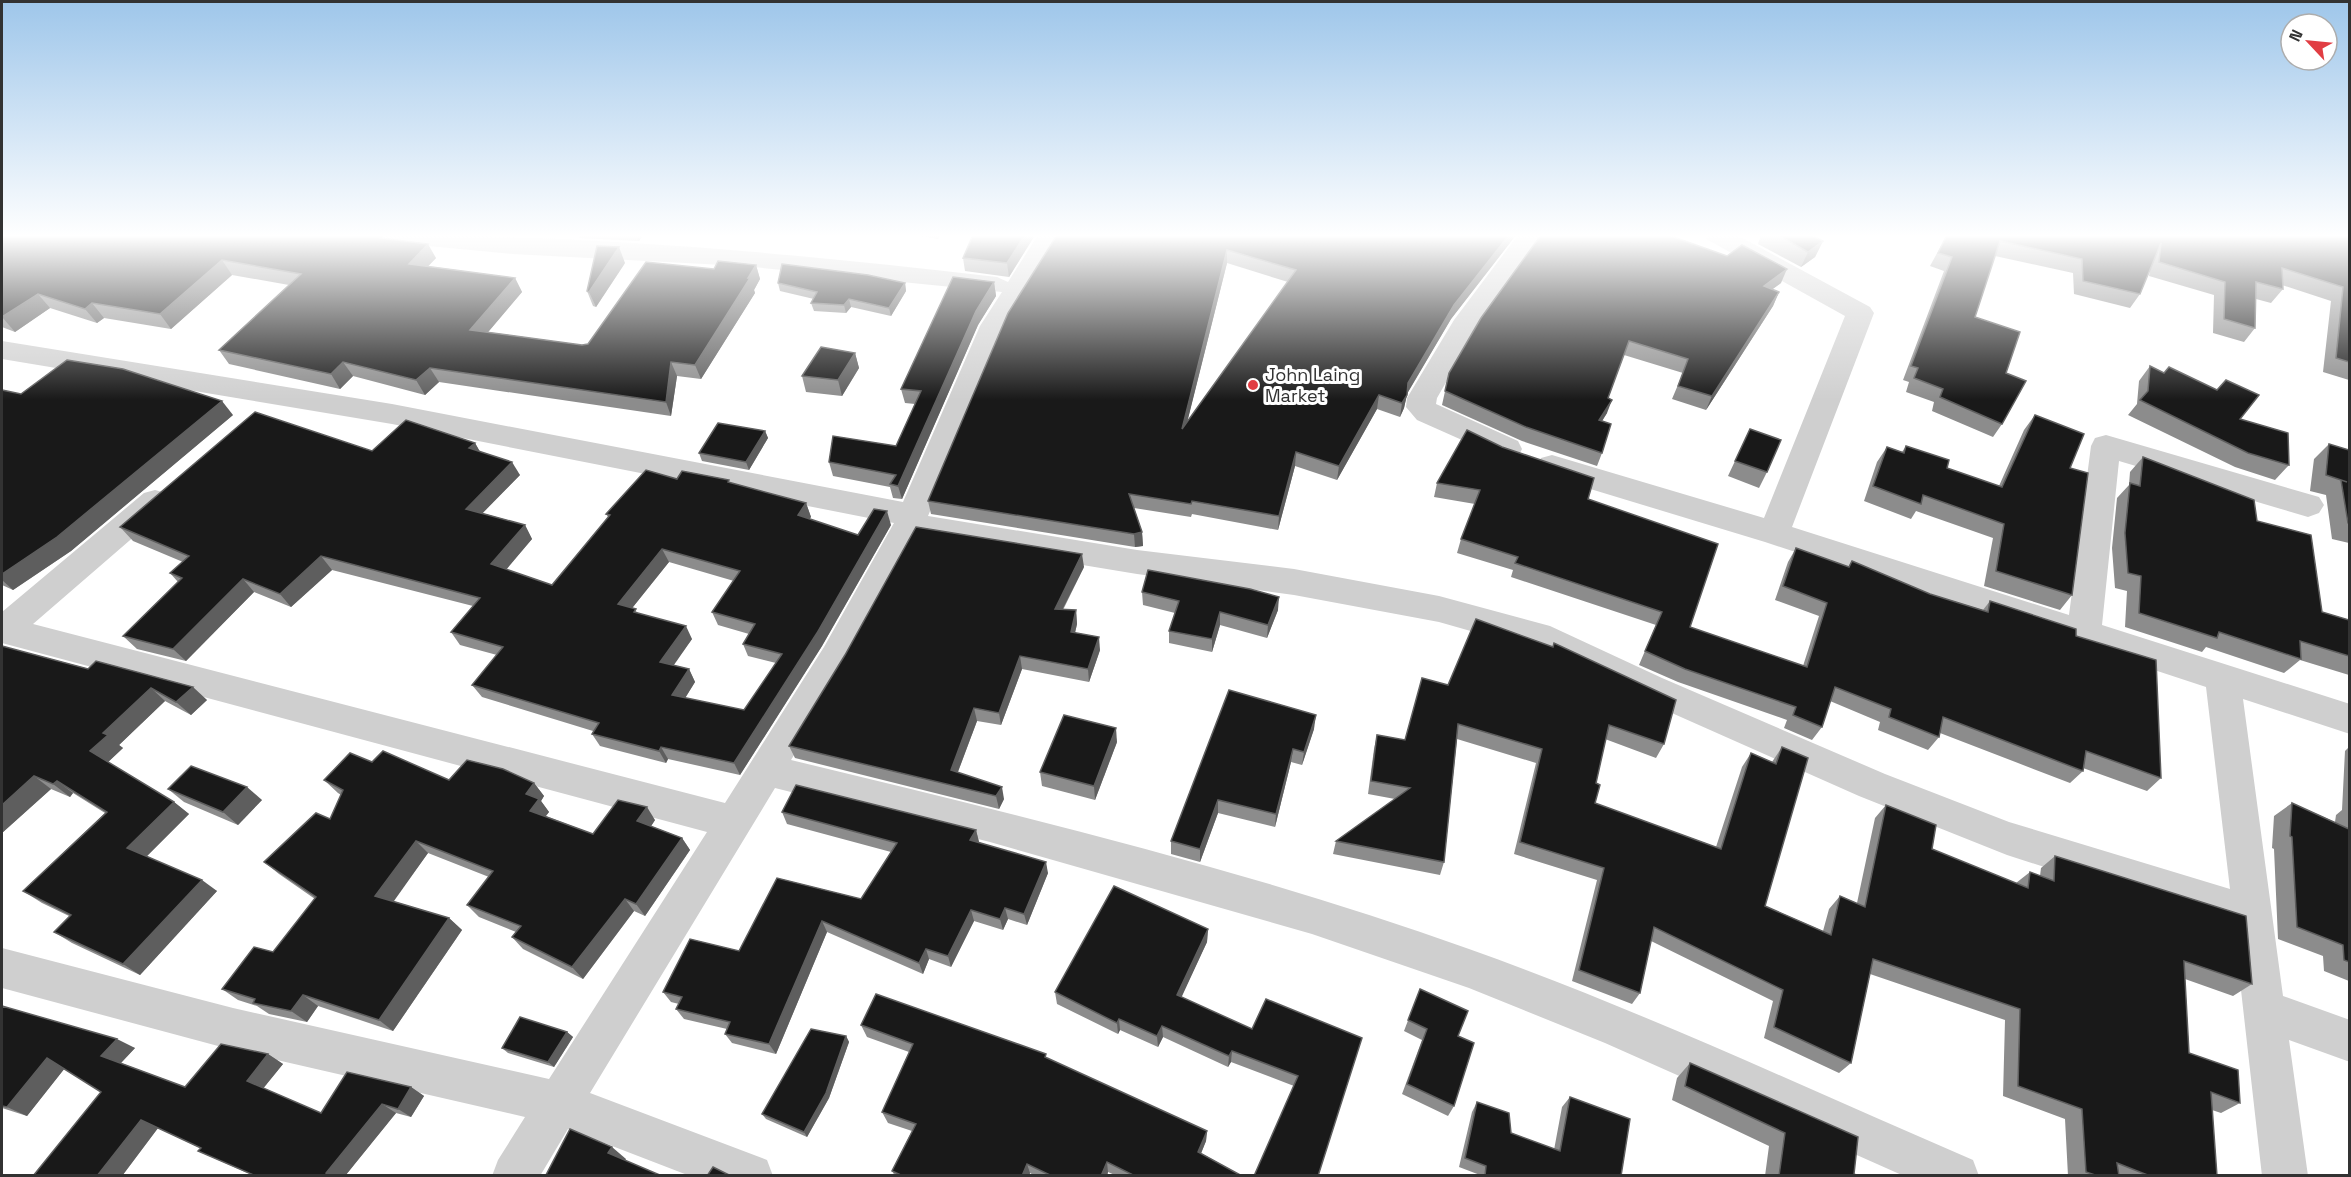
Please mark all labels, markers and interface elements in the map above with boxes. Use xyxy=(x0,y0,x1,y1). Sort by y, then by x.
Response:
north arrow xyxy=(2279,12,2339,72)
text: N xyxy=(2284,26,2308,45)
place label: John Laing Market xyxy=(1265,363,1360,407)
marker: John Laing Market xyxy=(1246,378,1260,392)

